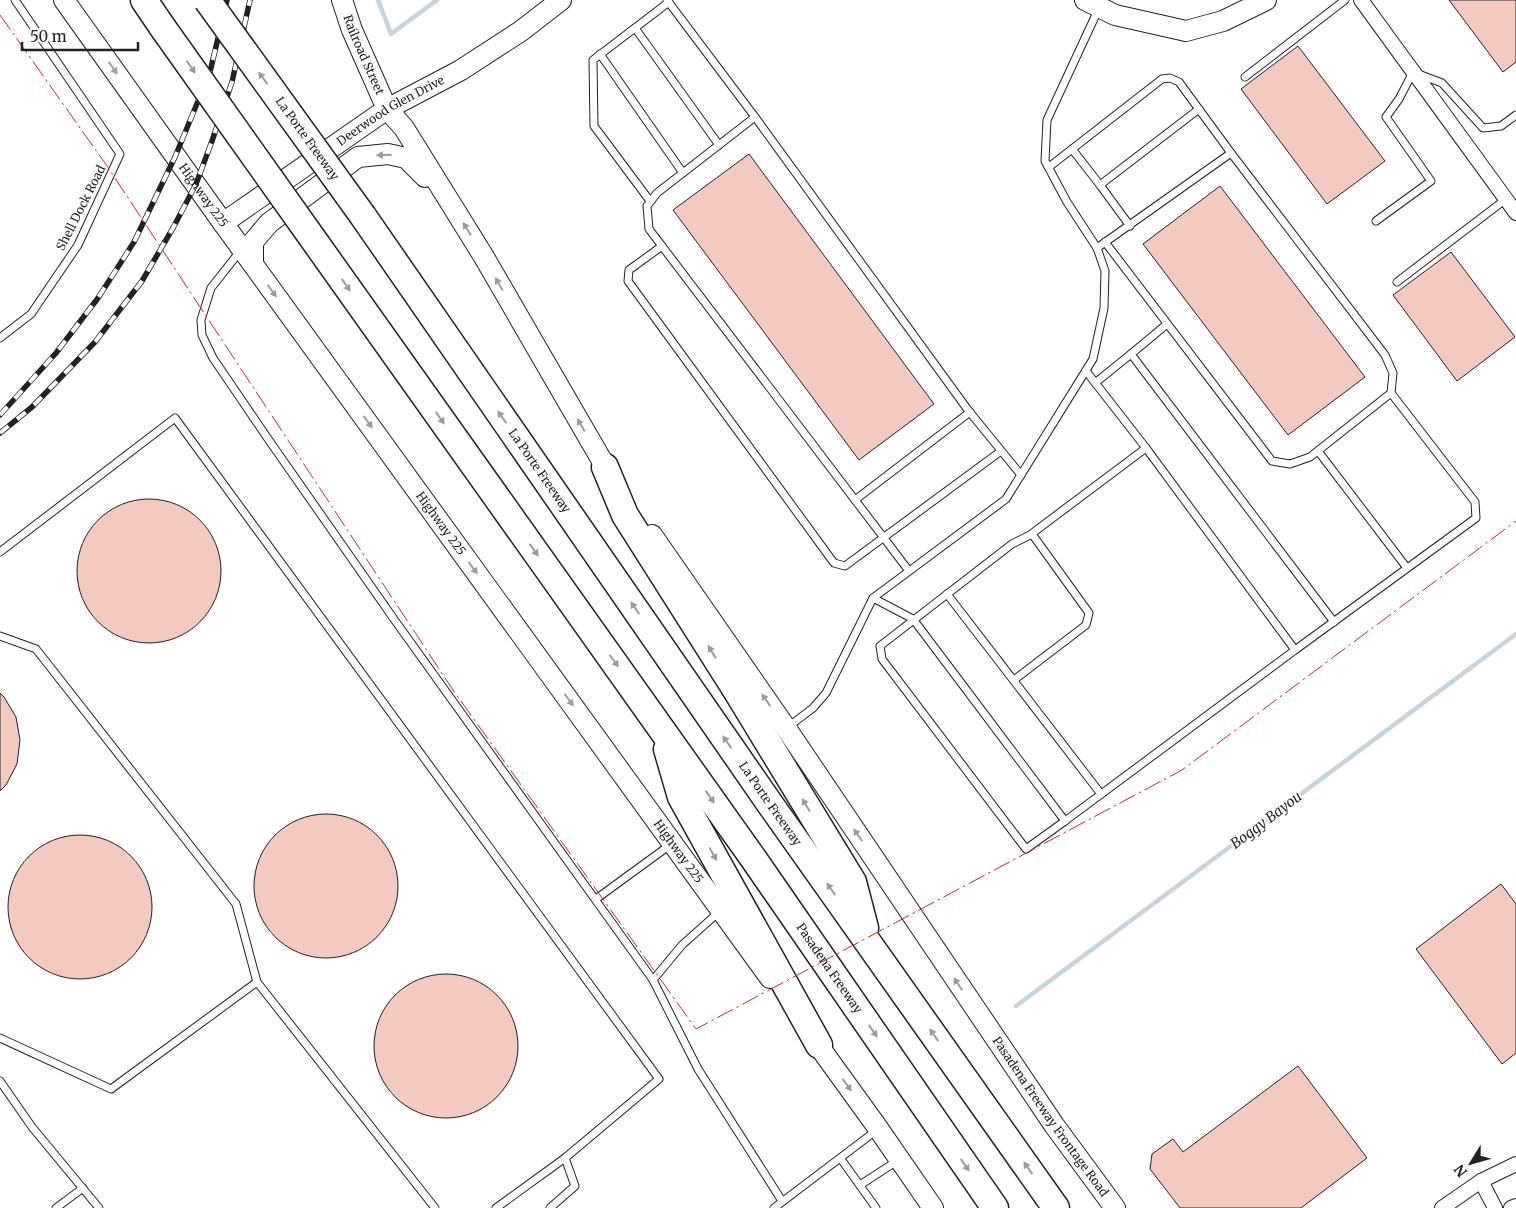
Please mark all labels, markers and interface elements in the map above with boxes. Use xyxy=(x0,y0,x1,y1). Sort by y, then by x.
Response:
street label: Railroad Street xyxy=(340,13,388,97)
scale bar xyxy=(22,20,139,52)
text: 50 m xyxy=(30,27,67,46)
one-way arrow xyxy=(108,61,118,75)
one-way arrow xyxy=(186,61,196,74)
one-way arrow xyxy=(258,71,268,84)
street label: Deerwood Glen Drive xyxy=(334,72,447,149)
street label: La Porte Freeway xyxy=(272,94,343,183)
one-way arrow xyxy=(375,151,391,159)
street label: Highway 225 xyxy=(176,160,232,230)
street label: Shell Dock Road xyxy=(53,163,108,253)
one-way arrow xyxy=(462,222,471,235)
one-way arrow xyxy=(495,277,504,291)
one-way arrow xyxy=(341,278,351,292)
one-way arrow xyxy=(267,284,278,297)
one-way arrow xyxy=(435,411,445,425)
one-way arrow xyxy=(497,411,507,424)
one-way arrow xyxy=(363,415,373,429)
one-way arrow xyxy=(576,418,585,431)
street label: La Porte Freeway xyxy=(506,426,574,516)
street label: Highway 225 xyxy=(413,488,469,558)
one-way arrow xyxy=(529,543,539,557)
one-way arrow xyxy=(468,561,479,574)
one-way arrow xyxy=(630,602,640,615)
one-way arrow xyxy=(707,645,716,658)
one-way arrow xyxy=(609,655,619,668)
one-way arrow xyxy=(564,693,574,707)
one-way arrow xyxy=(761,694,771,707)
one-way arrow xyxy=(722,735,732,749)
street label: La Porte Freeway xyxy=(736,759,805,848)
water label: Boggy Bayou xyxy=(1227,787,1305,853)
one-way arrow xyxy=(705,790,715,804)
one-way arrow xyxy=(802,798,811,812)
street label: Highway 225 xyxy=(651,816,707,886)
one-way arrow xyxy=(853,828,862,842)
one-way arrow xyxy=(709,847,717,861)
one-way arrow xyxy=(826,883,836,896)
street label: Pasadena Freeway xyxy=(793,920,866,1016)
one-way arrow xyxy=(953,977,963,991)
one-way arrow xyxy=(868,1024,878,1038)
one-way arrow xyxy=(929,1029,939,1042)
street label: Pasadena Freeway Frontage Road xyxy=(989,1033,1112,1199)
one-way arrow xyxy=(842,1078,852,1092)
north arrow xyxy=(1446,1138,1496,1188)
one-way arrow xyxy=(960,1158,970,1172)
text: N xyxy=(1450,1161,1471,1181)
one-way arrow xyxy=(1023,1162,1034,1175)

